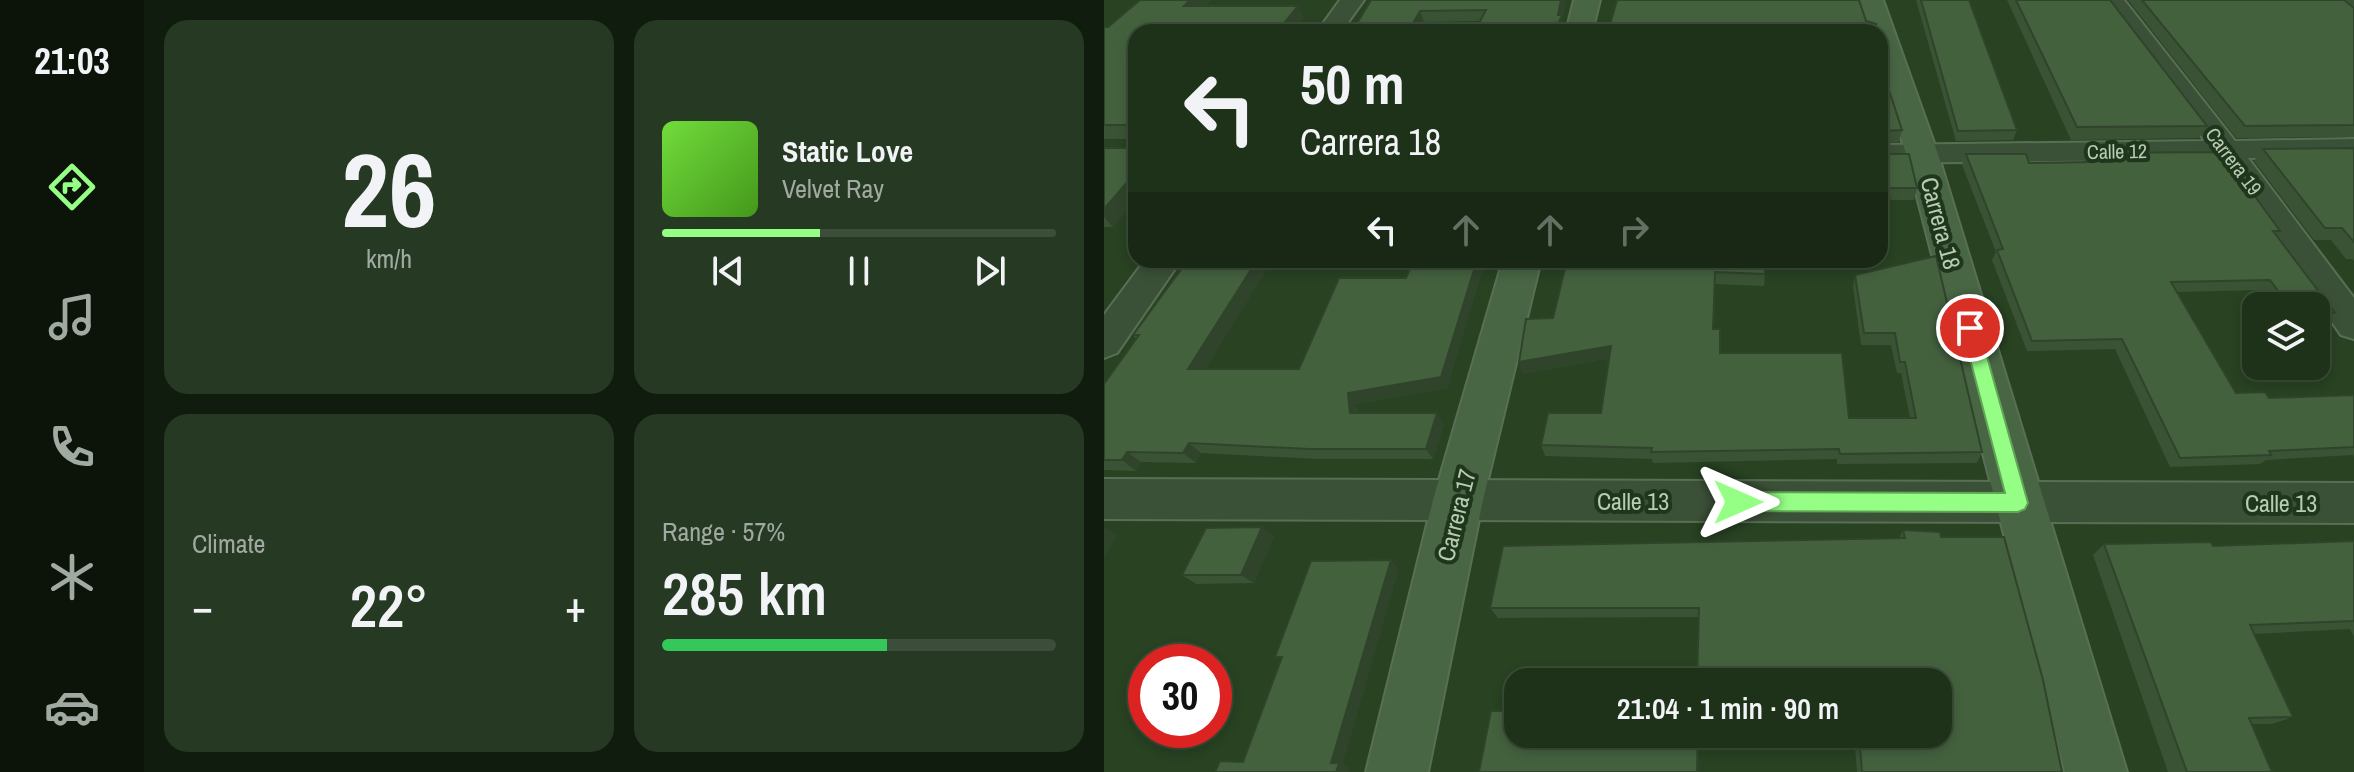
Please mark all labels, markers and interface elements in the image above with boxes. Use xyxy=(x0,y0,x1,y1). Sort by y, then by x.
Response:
text: 21:03 xyxy=(34,37,110,85)
text: 50 m xyxy=(1300,46,1405,121)
icon: left xyxy=(1168,56,1272,160)
text: Carrera 18 xyxy=(1300,118,1441,166)
text: 26 xyxy=(342,119,436,259)
street label: Carrera 19 xyxy=(2200,122,2268,200)
text: Static Love xyxy=(782,131,913,171)
street label: Calle 12 xyxy=(2087,137,2147,165)
icon: directions xyxy=(44,159,100,215)
text: Velvet Ray xyxy=(782,171,884,206)
street label: Carrera 18 xyxy=(1913,173,1969,273)
icon: left xyxy=(1360,208,1404,252)
icon: ahead xyxy=(1444,208,1488,252)
icon: ahead xyxy=(1528,208,1572,252)
icon: right xyxy=(1612,208,1656,252)
text: km/h xyxy=(366,241,412,276)
icon: previous xyxy=(706,249,750,293)
icon: pause xyxy=(837,249,881,293)
icon: next xyxy=(968,249,1012,293)
icon: music xyxy=(44,289,100,345)
map controls xyxy=(2242,292,2330,380)
button: layers xyxy=(2242,292,2330,380)
pin xyxy=(1936,294,2004,362)
icon: arrive xyxy=(1948,306,1992,350)
icon: phone xyxy=(44,419,100,475)
position arrow xyxy=(1696,460,1780,544)
street label: Carrera 17 xyxy=(1429,465,1483,565)
street label: Calle 13 xyxy=(1597,485,1669,517)
street label: Calle 13 xyxy=(2245,487,2317,519)
text: Range · 57% xyxy=(662,514,785,549)
text: Climate xyxy=(192,526,265,561)
icon: climate xyxy=(44,549,100,605)
text: 285 km xyxy=(662,553,827,634)
text: 22° xyxy=(350,565,428,646)
text: − xyxy=(192,576,213,636)
text: + xyxy=(565,576,586,636)
speed limit sign: 30 xyxy=(1128,644,1232,748)
icon: car xyxy=(44,679,100,735)
text: 21:04 · 1 min · 90 m xyxy=(1617,688,1839,728)

